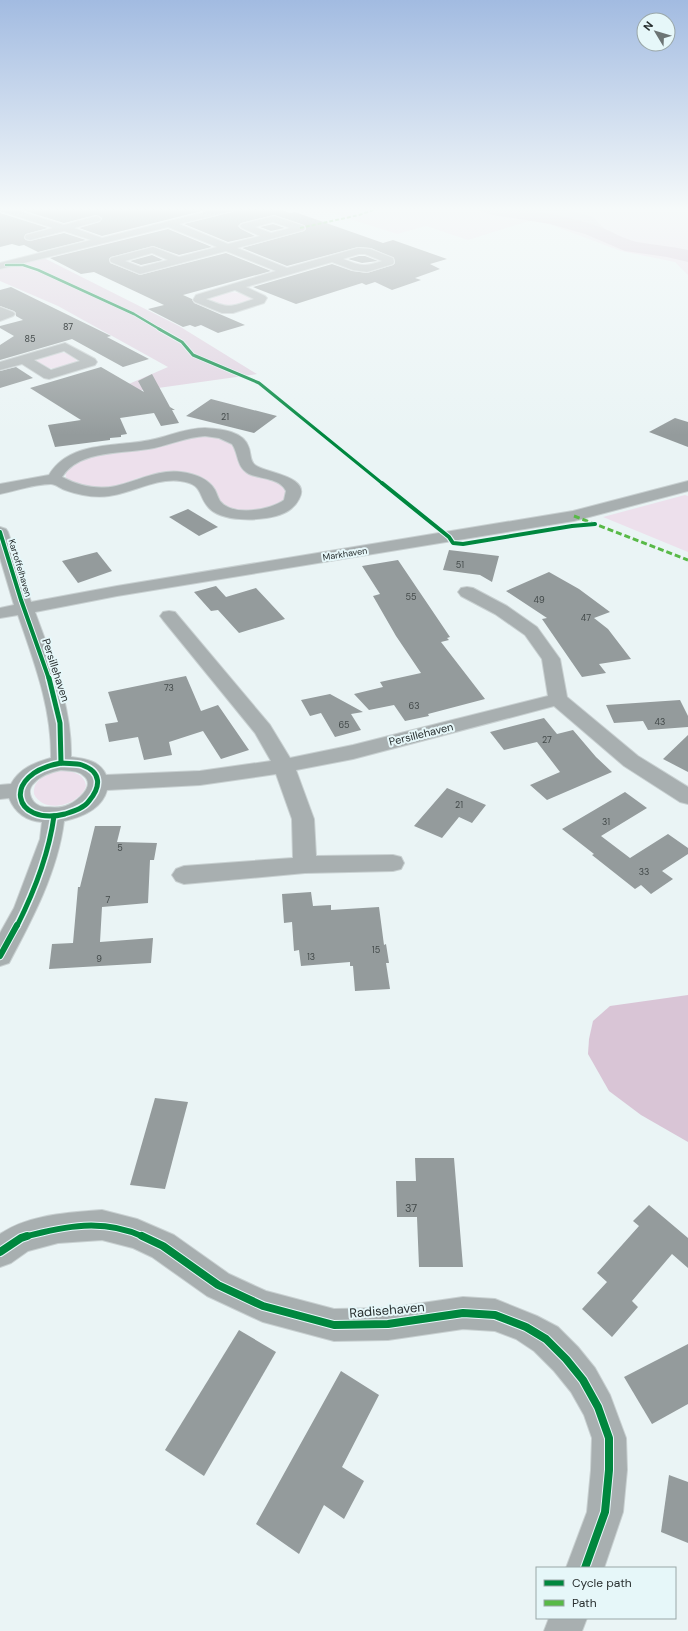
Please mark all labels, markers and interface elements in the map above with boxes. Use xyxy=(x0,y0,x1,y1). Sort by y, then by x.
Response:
north arrow xyxy=(636,12,676,52)
text: N xyxy=(640,18,656,33)
house number: 87 xyxy=(63,321,73,333)
house number: 85 xyxy=(25,333,35,345)
house number: 21 xyxy=(221,411,229,423)
street label: Kartoffelhaven xyxy=(6,538,34,598)
street label: Markhaven xyxy=(322,545,368,563)
house number: 51 xyxy=(456,559,464,571)
house number: 55 xyxy=(406,591,416,603)
house number: 49 xyxy=(533,594,545,606)
house number: 47 xyxy=(581,612,591,624)
street label: Persillehaven xyxy=(39,637,73,703)
house number: 73 xyxy=(164,682,174,694)
house number: 63 xyxy=(409,700,419,712)
house number: 43 xyxy=(655,716,665,728)
house number: 65 xyxy=(339,719,349,731)
street label: Persillehaven xyxy=(387,719,455,749)
house number: 27 xyxy=(542,734,552,746)
house number: 21 xyxy=(455,799,463,811)
house number: 31 xyxy=(602,816,610,828)
house number: 5 xyxy=(117,842,123,854)
house number: 33 xyxy=(639,866,649,878)
house number: 7 xyxy=(106,894,111,906)
house number: 15 xyxy=(372,944,380,956)
house number: 13 xyxy=(307,951,315,963)
house number: 9 xyxy=(96,953,102,965)
house number: 37 xyxy=(405,1201,417,1215)
street label: Radisehaven xyxy=(349,1298,425,1322)
legend xyxy=(536,1567,676,1619)
text: Cycle path xyxy=(572,1575,632,1591)
text: Path xyxy=(572,1595,597,1611)

